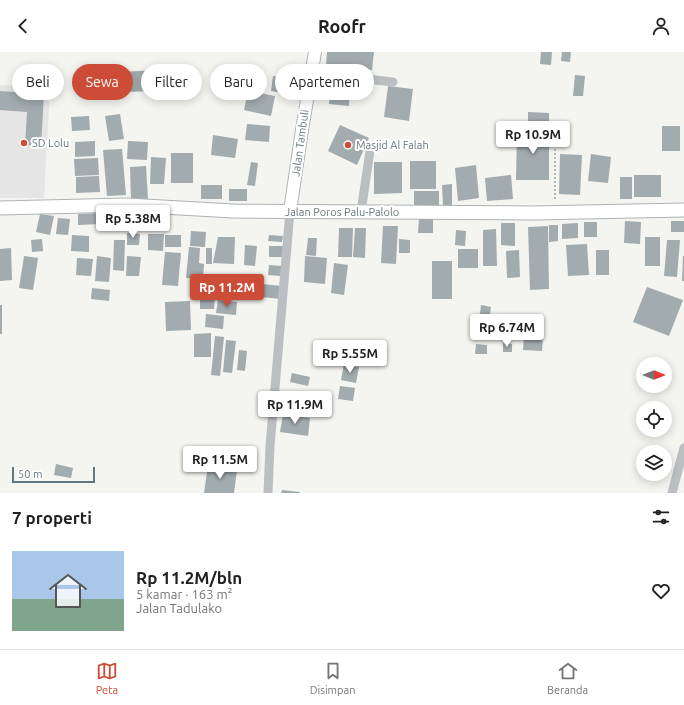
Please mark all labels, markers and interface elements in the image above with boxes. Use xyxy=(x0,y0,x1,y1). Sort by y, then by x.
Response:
icon: back xyxy=(12,15,34,37)
icon: person xyxy=(650,15,672,37)
text: Roofr xyxy=(318,16,366,36)
chip: Beli xyxy=(12,64,64,100)
chip: Sewa xyxy=(72,64,133,100)
chip: Filter xyxy=(141,64,202,100)
chip: Baru xyxy=(210,64,267,100)
chip: Apartemen xyxy=(275,64,374,100)
street label: Jalan Tambuli xyxy=(289,109,311,177)
pin: Rp 10.9M xyxy=(492,121,574,155)
text: Rp 10.9M xyxy=(505,127,561,141)
place label: SD Lolu xyxy=(32,137,69,149)
marker: SD Lolu xyxy=(19,138,29,148)
place label: Masjid Al Falah xyxy=(356,139,429,151)
marker: Masjid Al Falah xyxy=(343,140,353,150)
pin: Rp 5.38M xyxy=(92,205,174,239)
street label: Jalan Poros Palu-Palolo xyxy=(285,206,399,218)
text: Rp 5.38M xyxy=(105,211,161,225)
pin: Rp 11.2M xyxy=(186,274,268,308)
text: Rp 11.2M xyxy=(199,280,255,294)
pin: Rp 6.74M xyxy=(466,314,548,348)
text: Rp 6.74M xyxy=(479,320,535,334)
pin: Rp 5.55M xyxy=(309,340,391,374)
text: Rp 5.55M xyxy=(322,346,378,360)
north arrow xyxy=(636,357,672,393)
map controls xyxy=(636,357,672,481)
pin: Rp 11.9M xyxy=(254,391,336,425)
text: Rp 11.9M xyxy=(267,397,323,411)
button: locate xyxy=(636,401,672,437)
button: layers xyxy=(636,445,672,481)
pin: Rp 11.5M xyxy=(179,446,261,480)
text: Rp 11.5M xyxy=(192,452,248,466)
scale bar xyxy=(12,465,95,484)
text: 50 m xyxy=(18,468,42,480)
icon: filters xyxy=(650,506,672,528)
text: 7 properti xyxy=(12,508,92,527)
icon: home xyxy=(44,567,92,615)
text: Rp 11.2M/bln xyxy=(136,568,242,587)
icon: heart xyxy=(650,580,672,602)
text: 5 kamar · 163 m² xyxy=(136,587,232,601)
text: Jalan Tadulako xyxy=(136,601,222,615)
tab: Peta xyxy=(96,660,118,696)
tab: Disimpan xyxy=(310,660,355,696)
tab: Beranda xyxy=(547,660,588,696)

